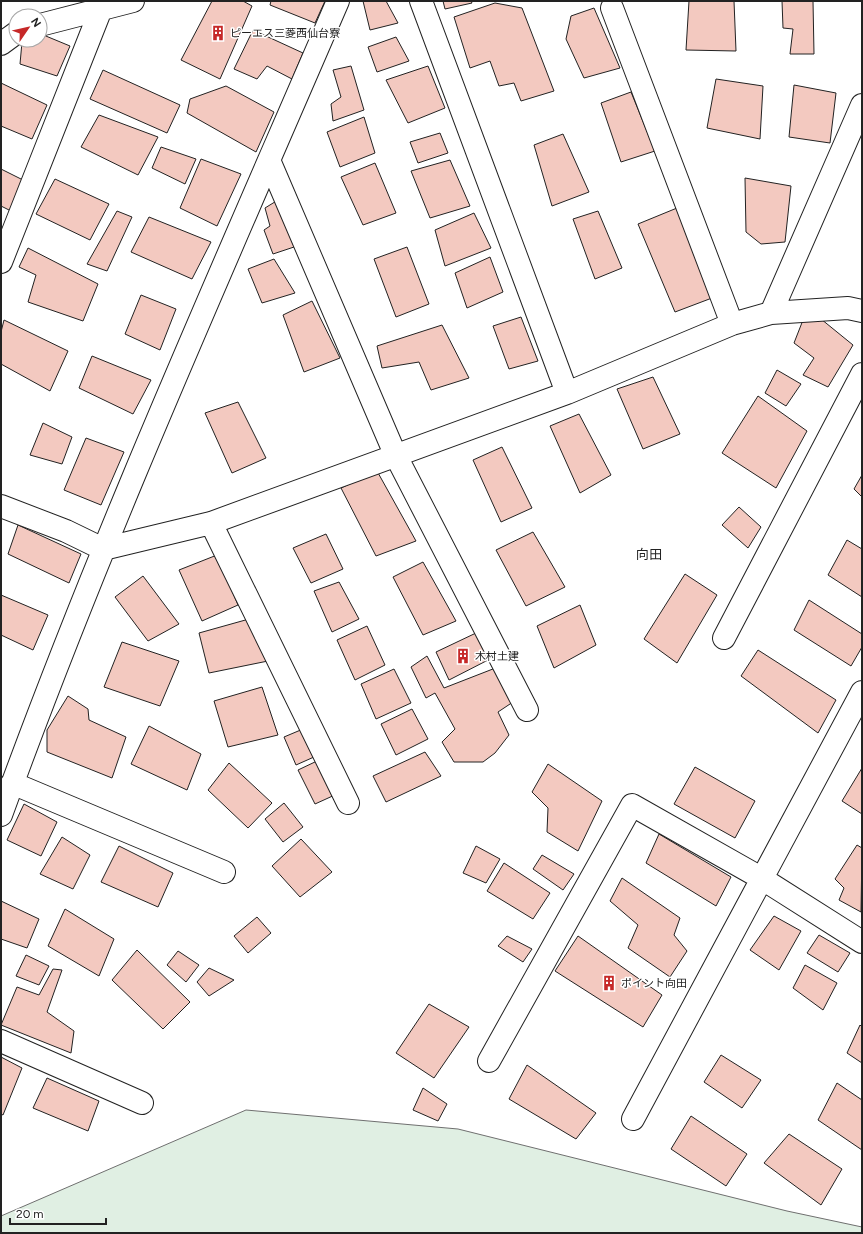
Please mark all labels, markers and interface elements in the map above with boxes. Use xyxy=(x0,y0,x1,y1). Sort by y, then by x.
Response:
north arrow xyxy=(8,8,48,48)
text: N xyxy=(28,16,44,30)
building icon: ピーエス三菱西仙台寮 xyxy=(209,24,227,42)
place label: ピーエス三菱西仙台寮 xyxy=(230,27,340,40)
district label: 向田 xyxy=(636,547,662,562)
building icon: 木村土建 xyxy=(454,647,472,665)
place label: 木村土建 xyxy=(475,650,519,663)
building icon: ポイント向田 xyxy=(600,974,618,992)
place label: ポイント向田 xyxy=(621,977,687,990)
scale bar xyxy=(10,1200,106,1226)
text: 20 m xyxy=(16,1207,44,1221)

